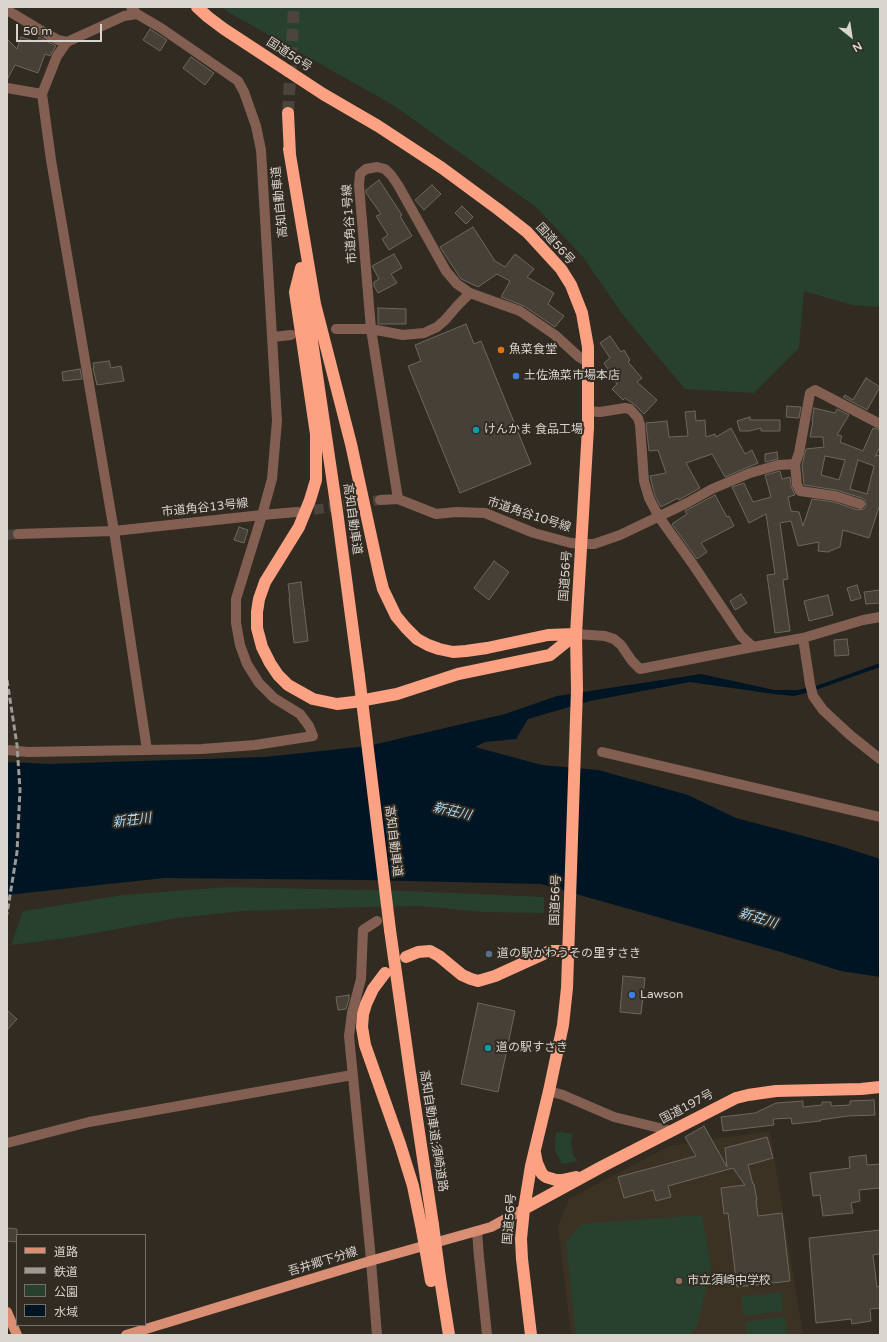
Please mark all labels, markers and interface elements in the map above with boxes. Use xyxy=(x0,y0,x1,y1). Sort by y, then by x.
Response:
scale bar xyxy=(18,16,104,42)
north arrow xyxy=(831,16,871,56)
text: 50 m xyxy=(23,24,52,38)
street label: 国道56号 xyxy=(264,35,314,75)
text: N xyxy=(850,39,864,55)
street label: 高知自動車道 xyxy=(269,165,291,239)
street label: 市道角谷1号線 xyxy=(340,184,360,264)
street label: 国道56号 xyxy=(533,220,577,268)
place label: 魚菜食堂 xyxy=(509,343,557,357)
marker: 魚菜食堂 xyxy=(496,345,506,355)
place label: 土佐漁菜市場本店 xyxy=(524,369,620,383)
marker: 土佐漁菜市場本店 xyxy=(511,371,521,381)
place label: けんかま 食品工場 xyxy=(484,423,583,437)
marker: けんかま 食品工場 xyxy=(471,425,481,435)
street label: 高知自動車道 xyxy=(340,482,364,556)
street label: 市道角谷10号線 xyxy=(485,495,573,535)
street label: 市道角谷13号線 xyxy=(161,496,249,520)
street label: 国道56号 xyxy=(557,550,575,602)
water label: 新荘川 xyxy=(431,800,473,824)
street label: 高知自動車道 xyxy=(381,804,405,878)
water label: 新荘川 xyxy=(112,811,152,831)
street label: 国道56号 xyxy=(548,874,564,926)
water label: 新荘川 xyxy=(737,906,779,932)
place label: 道の駅かわうその里すさき xyxy=(497,947,641,961)
marker: 道の駅かわうその里すさき xyxy=(484,949,494,959)
place label: Lawson xyxy=(640,988,683,1002)
marker: Lawson xyxy=(627,990,637,1000)
place label: 道の駅すさき xyxy=(496,1041,568,1055)
marker: 道の駅すさき xyxy=(483,1043,493,1053)
street label: 高知自動車道;須崎道路 xyxy=(416,1069,450,1193)
street label: 国道197号 xyxy=(658,1087,716,1127)
street label: 国道56号 xyxy=(501,1193,519,1245)
legend xyxy=(16,1234,146,1326)
text: 道路 xyxy=(54,1245,78,1259)
street label: 吾井郷下分線 xyxy=(286,1245,360,1279)
text: 鉄道 xyxy=(54,1265,78,1279)
place label: 市立須崎中学校 xyxy=(687,1274,771,1288)
marker: 市立須崎中学校 xyxy=(674,1276,684,1286)
text: 公園 xyxy=(54,1285,78,1299)
text: 水域 xyxy=(54,1305,78,1319)

